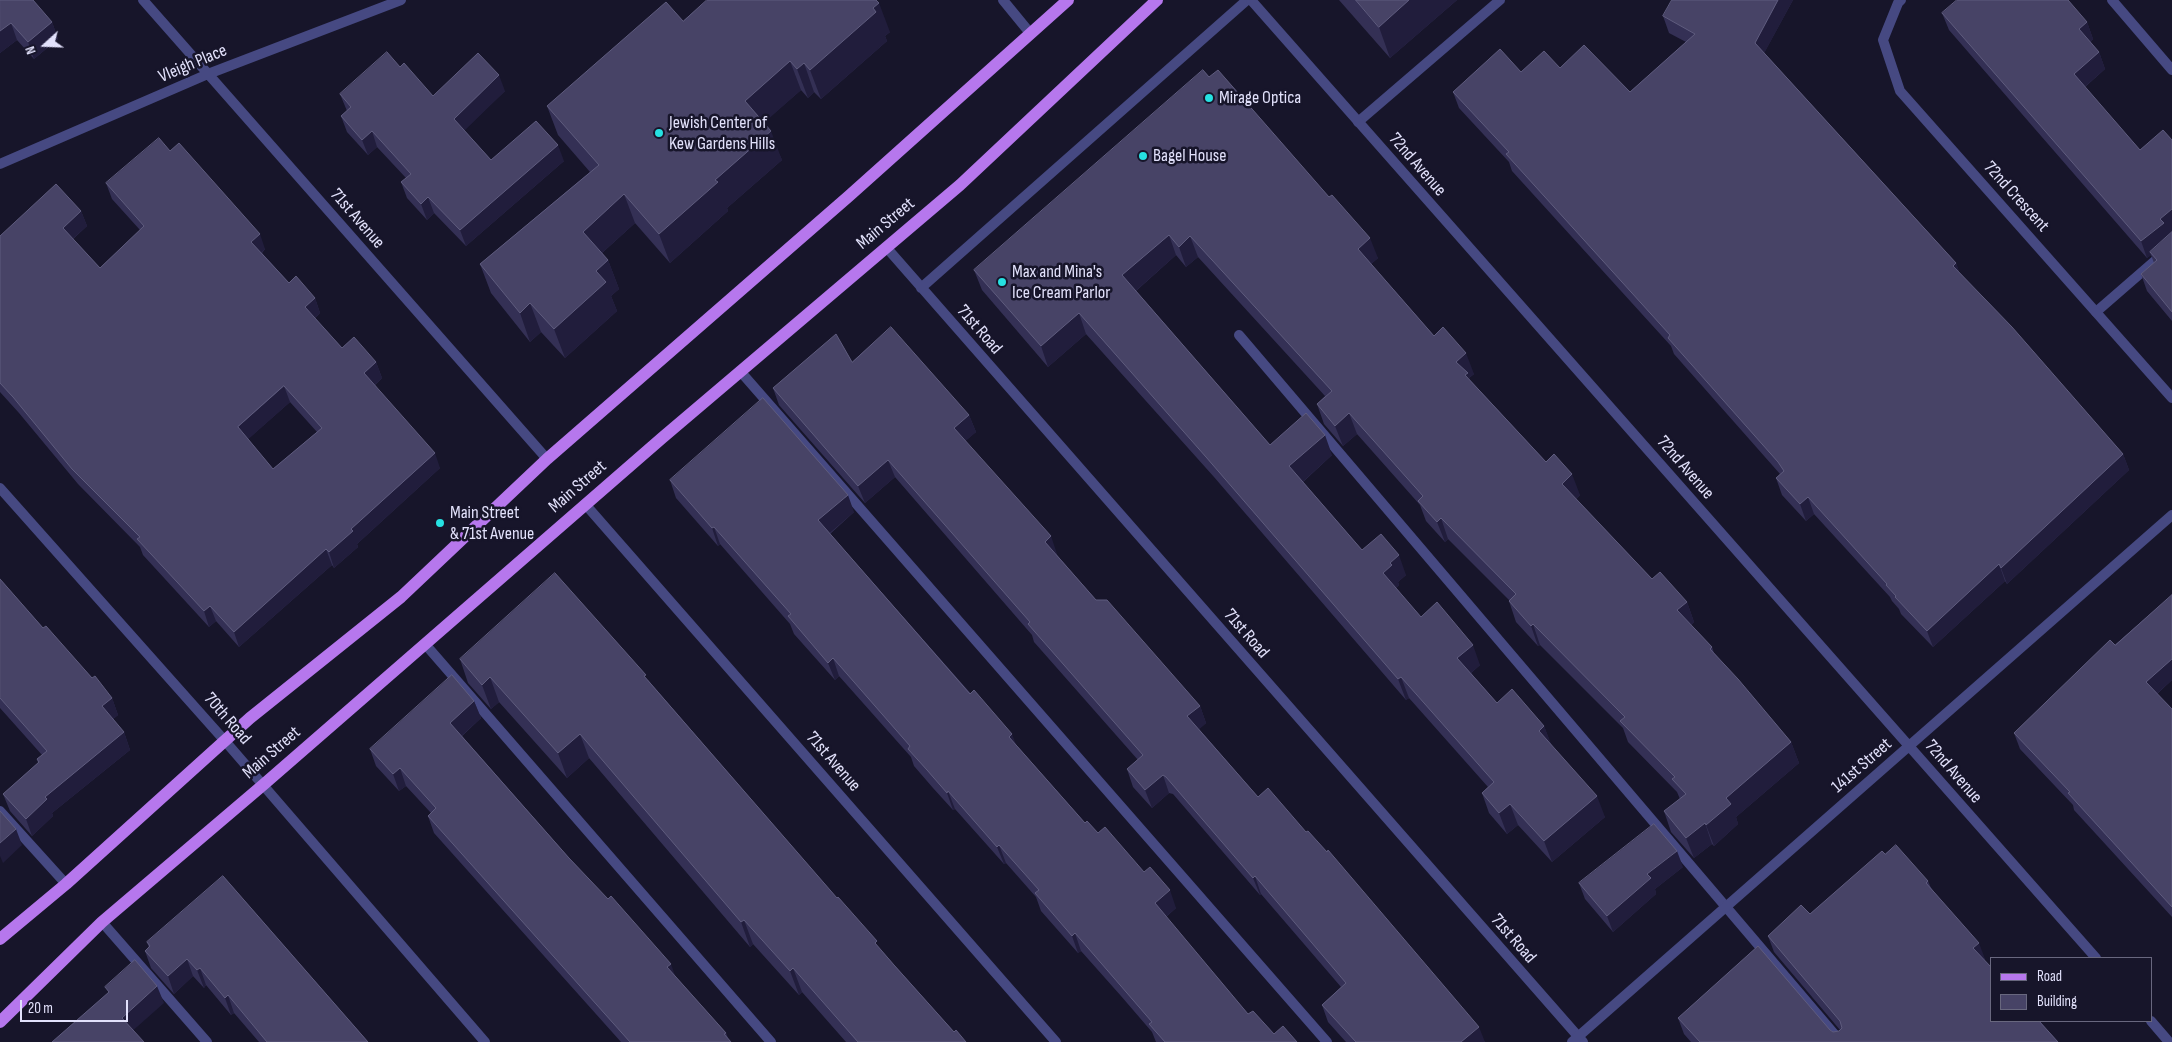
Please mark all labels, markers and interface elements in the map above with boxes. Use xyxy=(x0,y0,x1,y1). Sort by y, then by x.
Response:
north arrow xyxy=(20,20,70,70)
street label: Vleigh Place xyxy=(156,40,230,88)
text: N xyxy=(21,44,40,57)
place label: Mirage Optica xyxy=(1219,87,1301,109)
marker: Mirage Optica xyxy=(1203,92,1215,104)
place label: Jewish Center of Kew Gardens Hills xyxy=(669,112,775,154)
marker: Jewish Center of Kew Gardens Hills xyxy=(653,127,665,139)
street label: 72nd Avenue xyxy=(1384,129,1450,201)
place label: Bagel House xyxy=(1153,145,1226,167)
marker: Bagel House xyxy=(1137,150,1149,162)
street label: 72nd Crescent xyxy=(1979,157,2053,237)
street label: 71st Avenue xyxy=(325,185,389,253)
street label: Main Street xyxy=(852,193,920,255)
place label: Max and Mina's Ice Cream Parlor xyxy=(1012,261,1110,304)
marker: Max and Mina's Ice Cream Parlor xyxy=(996,276,1008,288)
street label: 71st Road xyxy=(952,301,1006,359)
street label: 72nd Avenue xyxy=(1652,432,1718,504)
street label: Main Street xyxy=(545,456,611,518)
place label: Main Street & 71st Avenue xyxy=(450,502,534,544)
marker: Main Street & 71st Avenue xyxy=(434,517,446,529)
street label: 71st Road xyxy=(1219,605,1273,663)
street label: 70th Road xyxy=(199,689,255,749)
street label: Main Street xyxy=(239,722,305,784)
street label: 71st Avenue xyxy=(801,728,865,796)
street label: 141st Street xyxy=(1827,734,1897,798)
street label: 72nd Avenue xyxy=(1920,736,1986,808)
street label: 71st Road xyxy=(1486,910,1540,968)
legend xyxy=(1990,957,2152,1022)
text: Road xyxy=(2037,967,2062,986)
scale bar xyxy=(22,990,130,1022)
text: Building xyxy=(2037,992,2077,1011)
text: 20 m xyxy=(28,999,53,1018)

